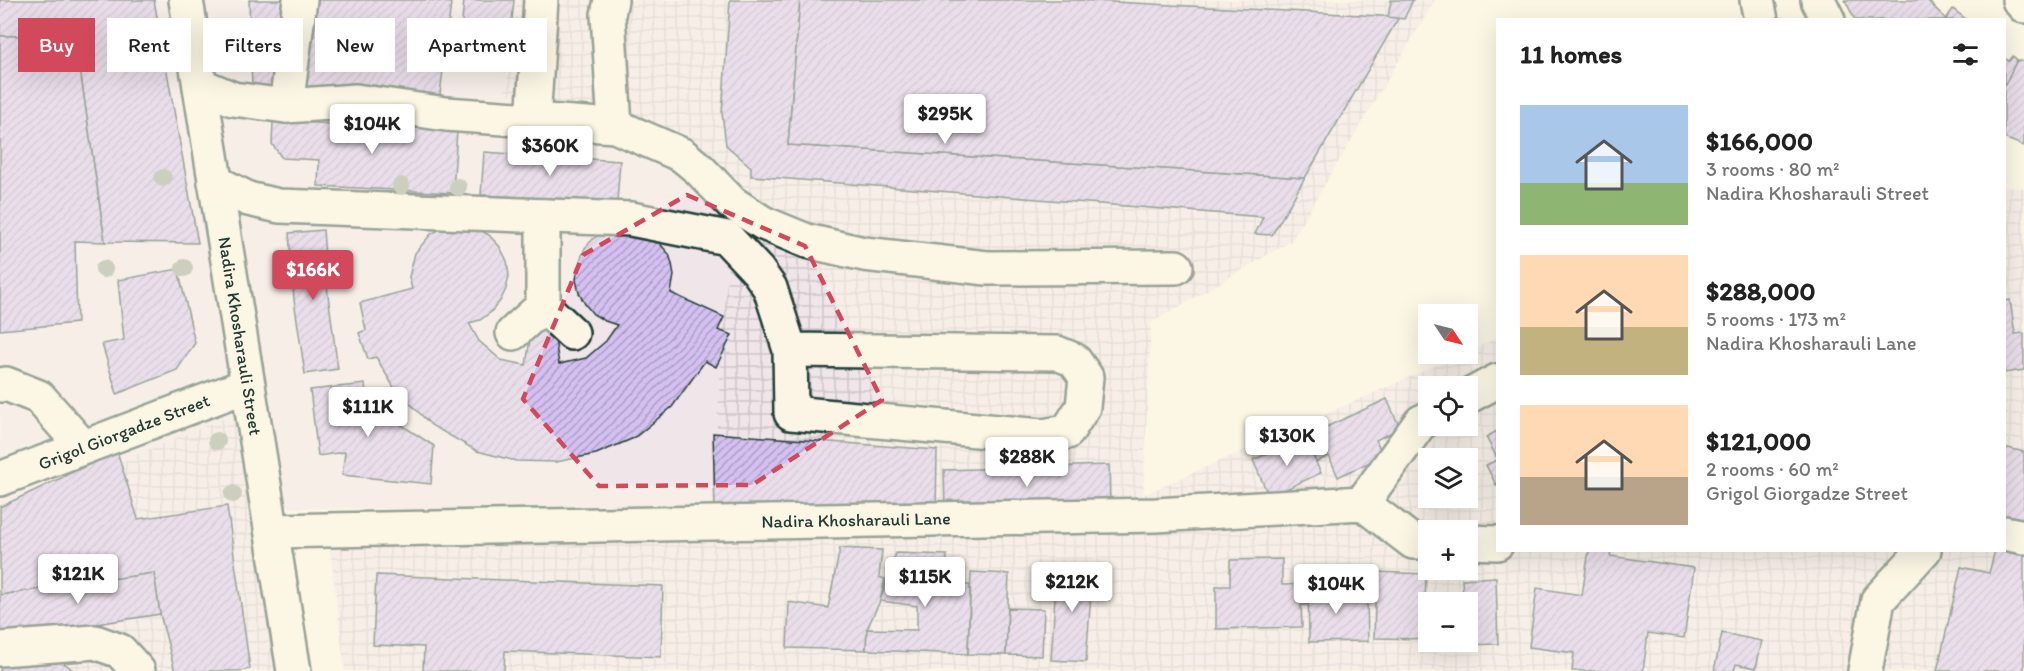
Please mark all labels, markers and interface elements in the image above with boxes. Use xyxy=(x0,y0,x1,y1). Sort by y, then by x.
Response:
chip: Buy xyxy=(18,18,95,72)
chip: Rent xyxy=(107,18,191,72)
chip: Filters xyxy=(203,18,303,72)
chip: New xyxy=(315,18,395,72)
chip: Apartment xyxy=(407,18,547,72)
text: 11 homes xyxy=(1520,38,1622,70)
icon: filters xyxy=(1949,38,1982,71)
pin: $295K xyxy=(903,94,987,145)
text: $295K xyxy=(918,101,972,125)
pin: $104K xyxy=(330,104,414,155)
text: $104K xyxy=(344,111,400,135)
text: $166,000 xyxy=(1706,125,1813,157)
pin: $360K xyxy=(508,126,592,177)
icon: home xyxy=(1568,129,1640,201)
text: $360K xyxy=(522,133,578,157)
text: 3 rooms · 80 m² xyxy=(1706,157,1839,181)
text: Nadira Khosharauli Street xyxy=(1706,181,1929,205)
street label: Nadira Khosharauli Street xyxy=(213,235,267,437)
pin: $166K xyxy=(271,250,355,301)
text: $166K xyxy=(286,257,340,281)
text: $288,000 xyxy=(1706,275,1816,307)
icon: home xyxy=(1568,279,1640,351)
north arrow xyxy=(1418,304,1478,364)
map controls xyxy=(1418,304,1478,652)
text: 5 rooms · 173 m² xyxy=(1706,307,1846,331)
text: Nadira Khosharauli Lane xyxy=(1706,331,1916,355)
button: locate xyxy=(1418,376,1478,436)
pin: $111K xyxy=(326,387,410,438)
street label: Grigol Giorgadze Street xyxy=(35,389,213,475)
text: $111K xyxy=(343,394,393,418)
pin: $130K xyxy=(1245,416,1329,467)
text: $130K xyxy=(1259,423,1315,447)
text: $121,000 xyxy=(1706,425,1811,457)
icon: home xyxy=(1568,429,1640,501)
pin: $288K xyxy=(985,437,1069,488)
text: $288K xyxy=(999,444,1055,468)
button: layers xyxy=(1418,448,1478,508)
text: 2 rooms · 60 m² xyxy=(1706,457,1839,481)
text: Grigol Giorgadze Street xyxy=(1706,481,1908,505)
street label: Nadira Khosharauli Lane xyxy=(761,507,951,533)
button: + xyxy=(1418,520,1478,580)
pin: $121K xyxy=(36,554,120,605)
pin: $115K xyxy=(883,557,967,608)
text: $121K xyxy=(52,561,104,585)
pin: $212K xyxy=(1030,562,1114,613)
text: $115K xyxy=(899,564,951,588)
pin: $104K xyxy=(1294,564,1378,615)
text: $212K xyxy=(1045,569,1099,593)
text: $104K xyxy=(1308,571,1364,595)
button: − xyxy=(1418,592,1478,652)

